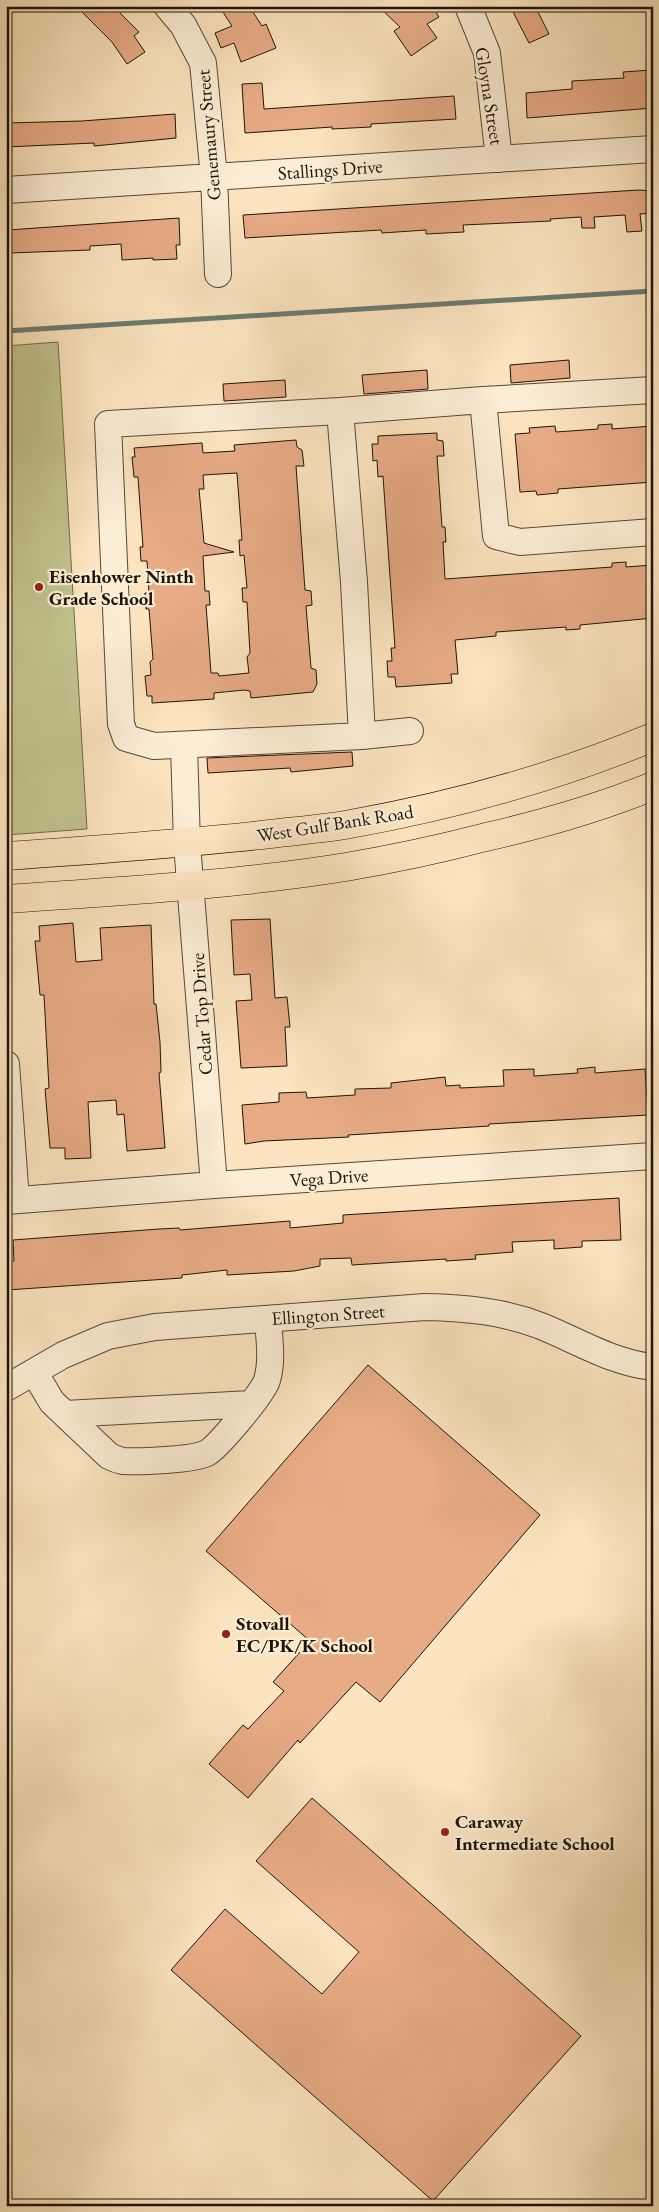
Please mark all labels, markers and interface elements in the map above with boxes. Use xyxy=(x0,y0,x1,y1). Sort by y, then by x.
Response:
street label: Gloyna Street xyxy=(469,45,510,147)
street label: Genemaury Street xyxy=(190,68,227,201)
street label: Stallings Drive xyxy=(277,153,383,186)
place label: Eisenhower Ninth Grade School xyxy=(49,564,194,611)
marker: Eisenhower Ninth Grade School xyxy=(33,581,45,593)
street label: West Gulf Bank Road xyxy=(255,799,416,848)
street label: Cedar Top Drive xyxy=(185,952,218,1076)
street label: Vega Drive xyxy=(289,1162,369,1193)
street label: Ellington Street xyxy=(270,1298,386,1331)
place label: Stovall EC/PK/K School xyxy=(236,1611,374,1658)
marker: Stovall EC/PK/K School xyxy=(220,1628,232,1640)
place label: Caraway Intermediate School xyxy=(455,1809,615,1856)
marker: Caraway Intermediate School xyxy=(439,1826,451,1838)

